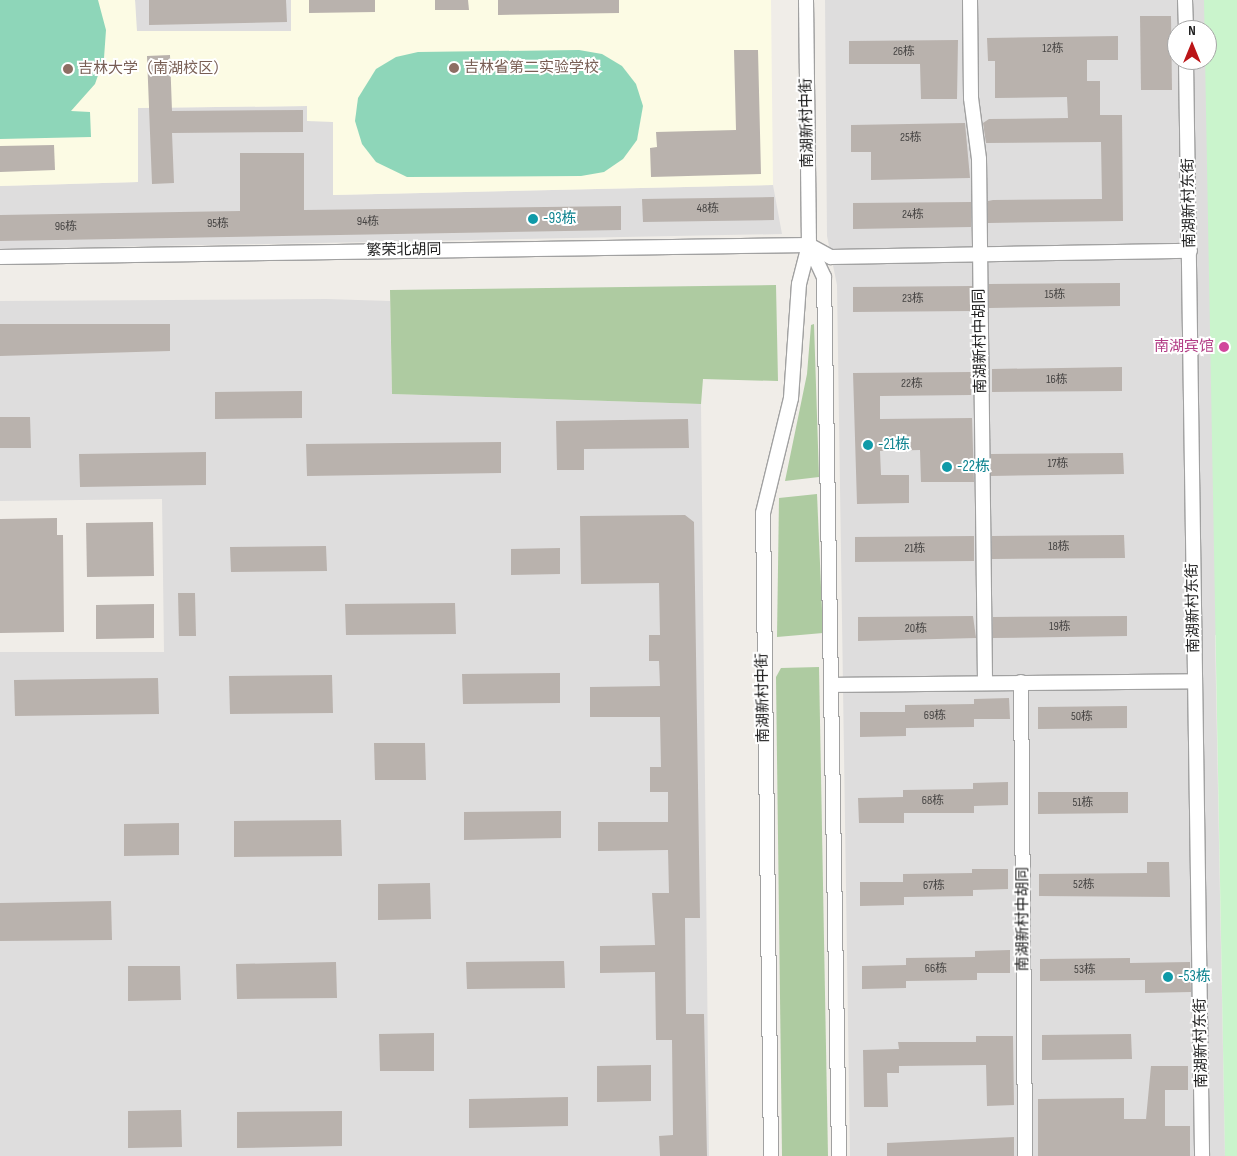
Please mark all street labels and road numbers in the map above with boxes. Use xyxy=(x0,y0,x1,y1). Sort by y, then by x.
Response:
street label: 南湖新村中街 xyxy=(797,78,817,168)
street label: 南湖新村东街 xyxy=(1179,158,1199,248)
street label: 繁荣北胡同 xyxy=(366,240,442,260)
street label: 南湖新村中胡同 xyxy=(970,288,990,394)
street label: 南湖新村东街 xyxy=(1183,563,1203,653)
street label: 南湖新村中街 xyxy=(753,653,773,743)
street label: 南湖新村中胡同 xyxy=(1014,867,1032,971)
street label: 南湖新村东街 xyxy=(1191,998,1211,1088)

